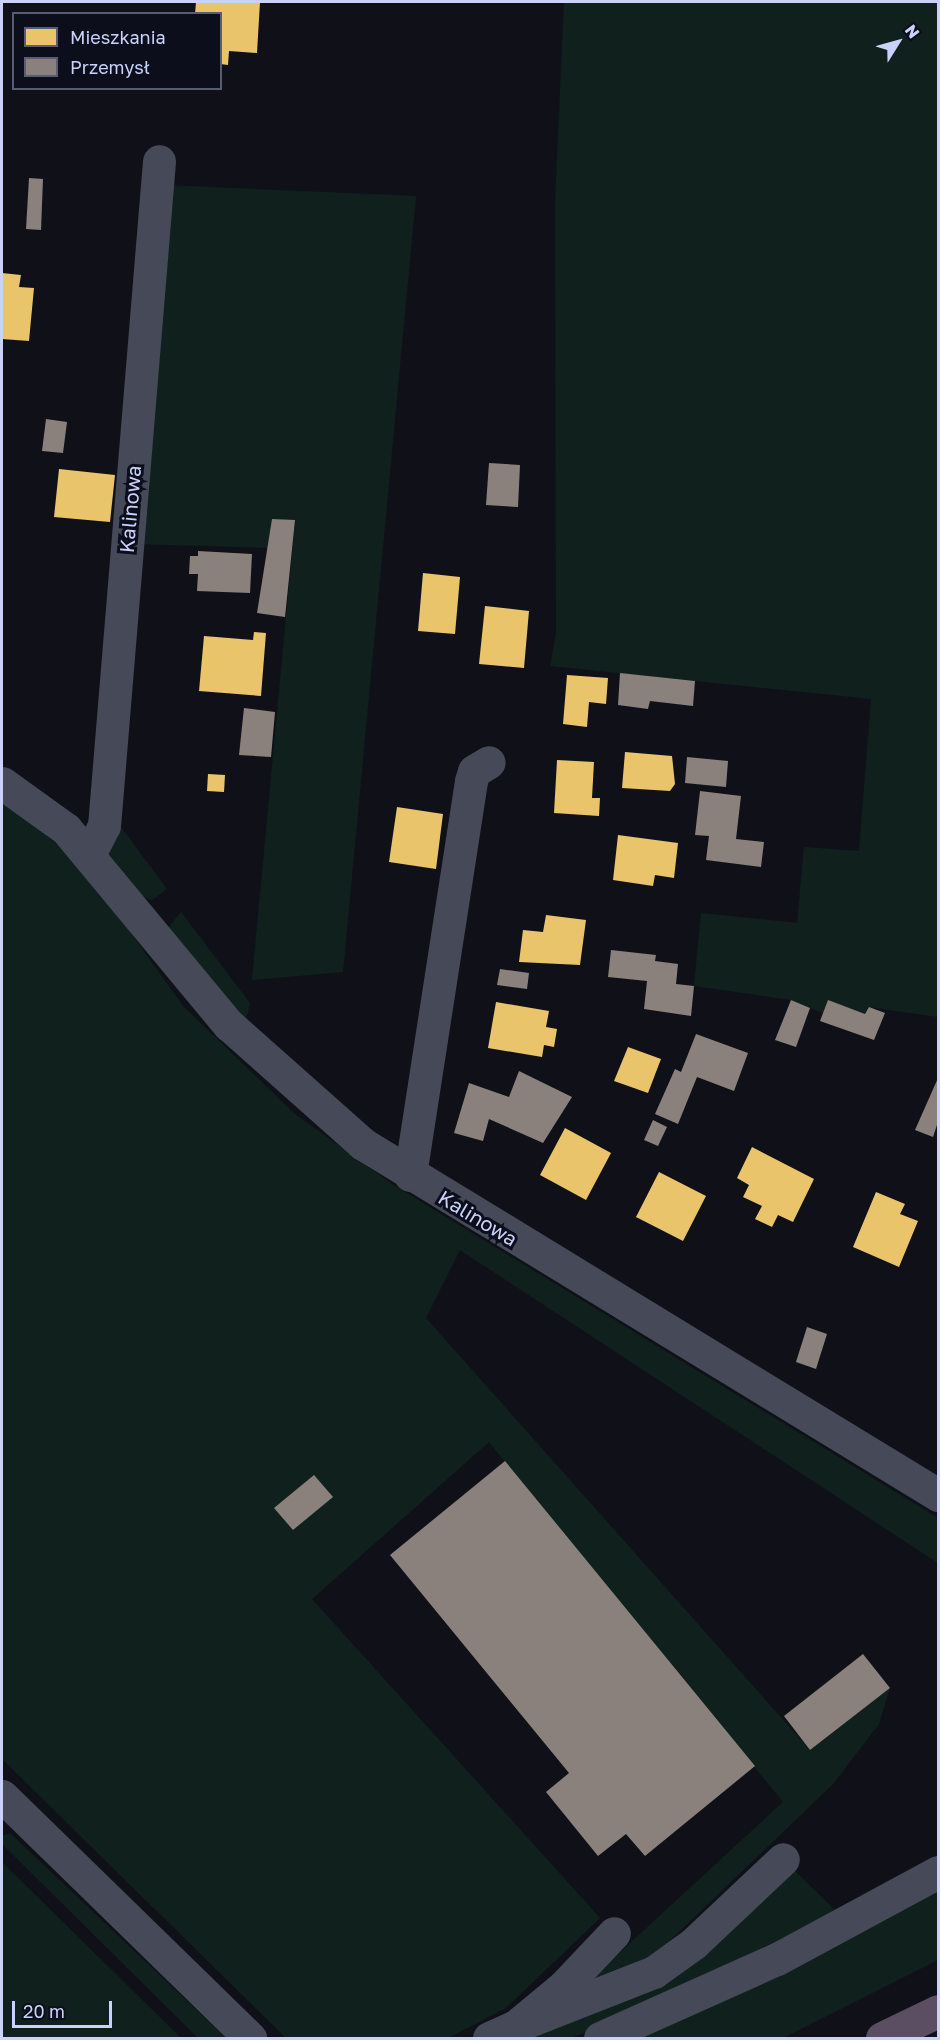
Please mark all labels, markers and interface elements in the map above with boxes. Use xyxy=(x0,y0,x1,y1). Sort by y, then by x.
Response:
legend xyxy=(12,12,222,90)
north arrow xyxy=(868,12,928,72)
text: N xyxy=(901,20,924,42)
text: Mieszkania xyxy=(70,26,166,48)
text: Przemysł xyxy=(70,56,150,78)
street label: Kalinowa xyxy=(114,464,146,554)
street label: Kalinowa xyxy=(434,1185,522,1251)
scale bar xyxy=(15,1989,116,2027)
text: 20 m xyxy=(23,2000,65,2022)

